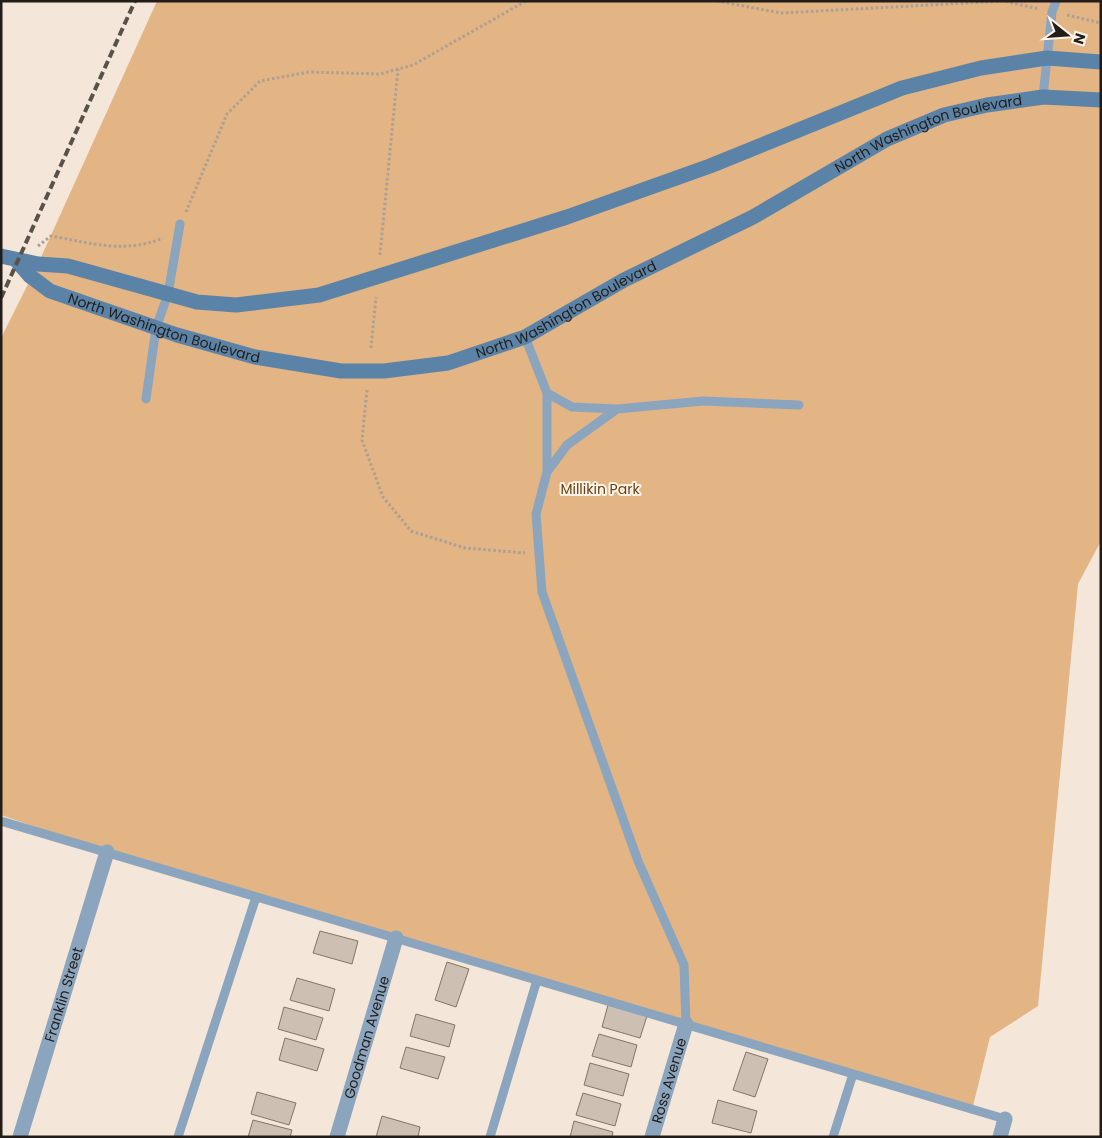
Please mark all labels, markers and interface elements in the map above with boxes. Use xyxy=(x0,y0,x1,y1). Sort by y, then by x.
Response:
north arrow xyxy=(1042,10,1092,60)
text: N xyxy=(1068,31,1091,47)
street label: North Washington Boulevard xyxy=(831,90,1023,178)
street label: North Washington Boulevard xyxy=(473,256,660,363)
street label: North Washington Boulevard xyxy=(65,288,262,368)
park label: Millikin Park xyxy=(560,479,640,499)
street label: Franklin Street xyxy=(40,944,87,1045)
street label: Goodman Avenue xyxy=(339,973,394,1101)
street label: Ross Avenue xyxy=(647,1035,691,1126)

